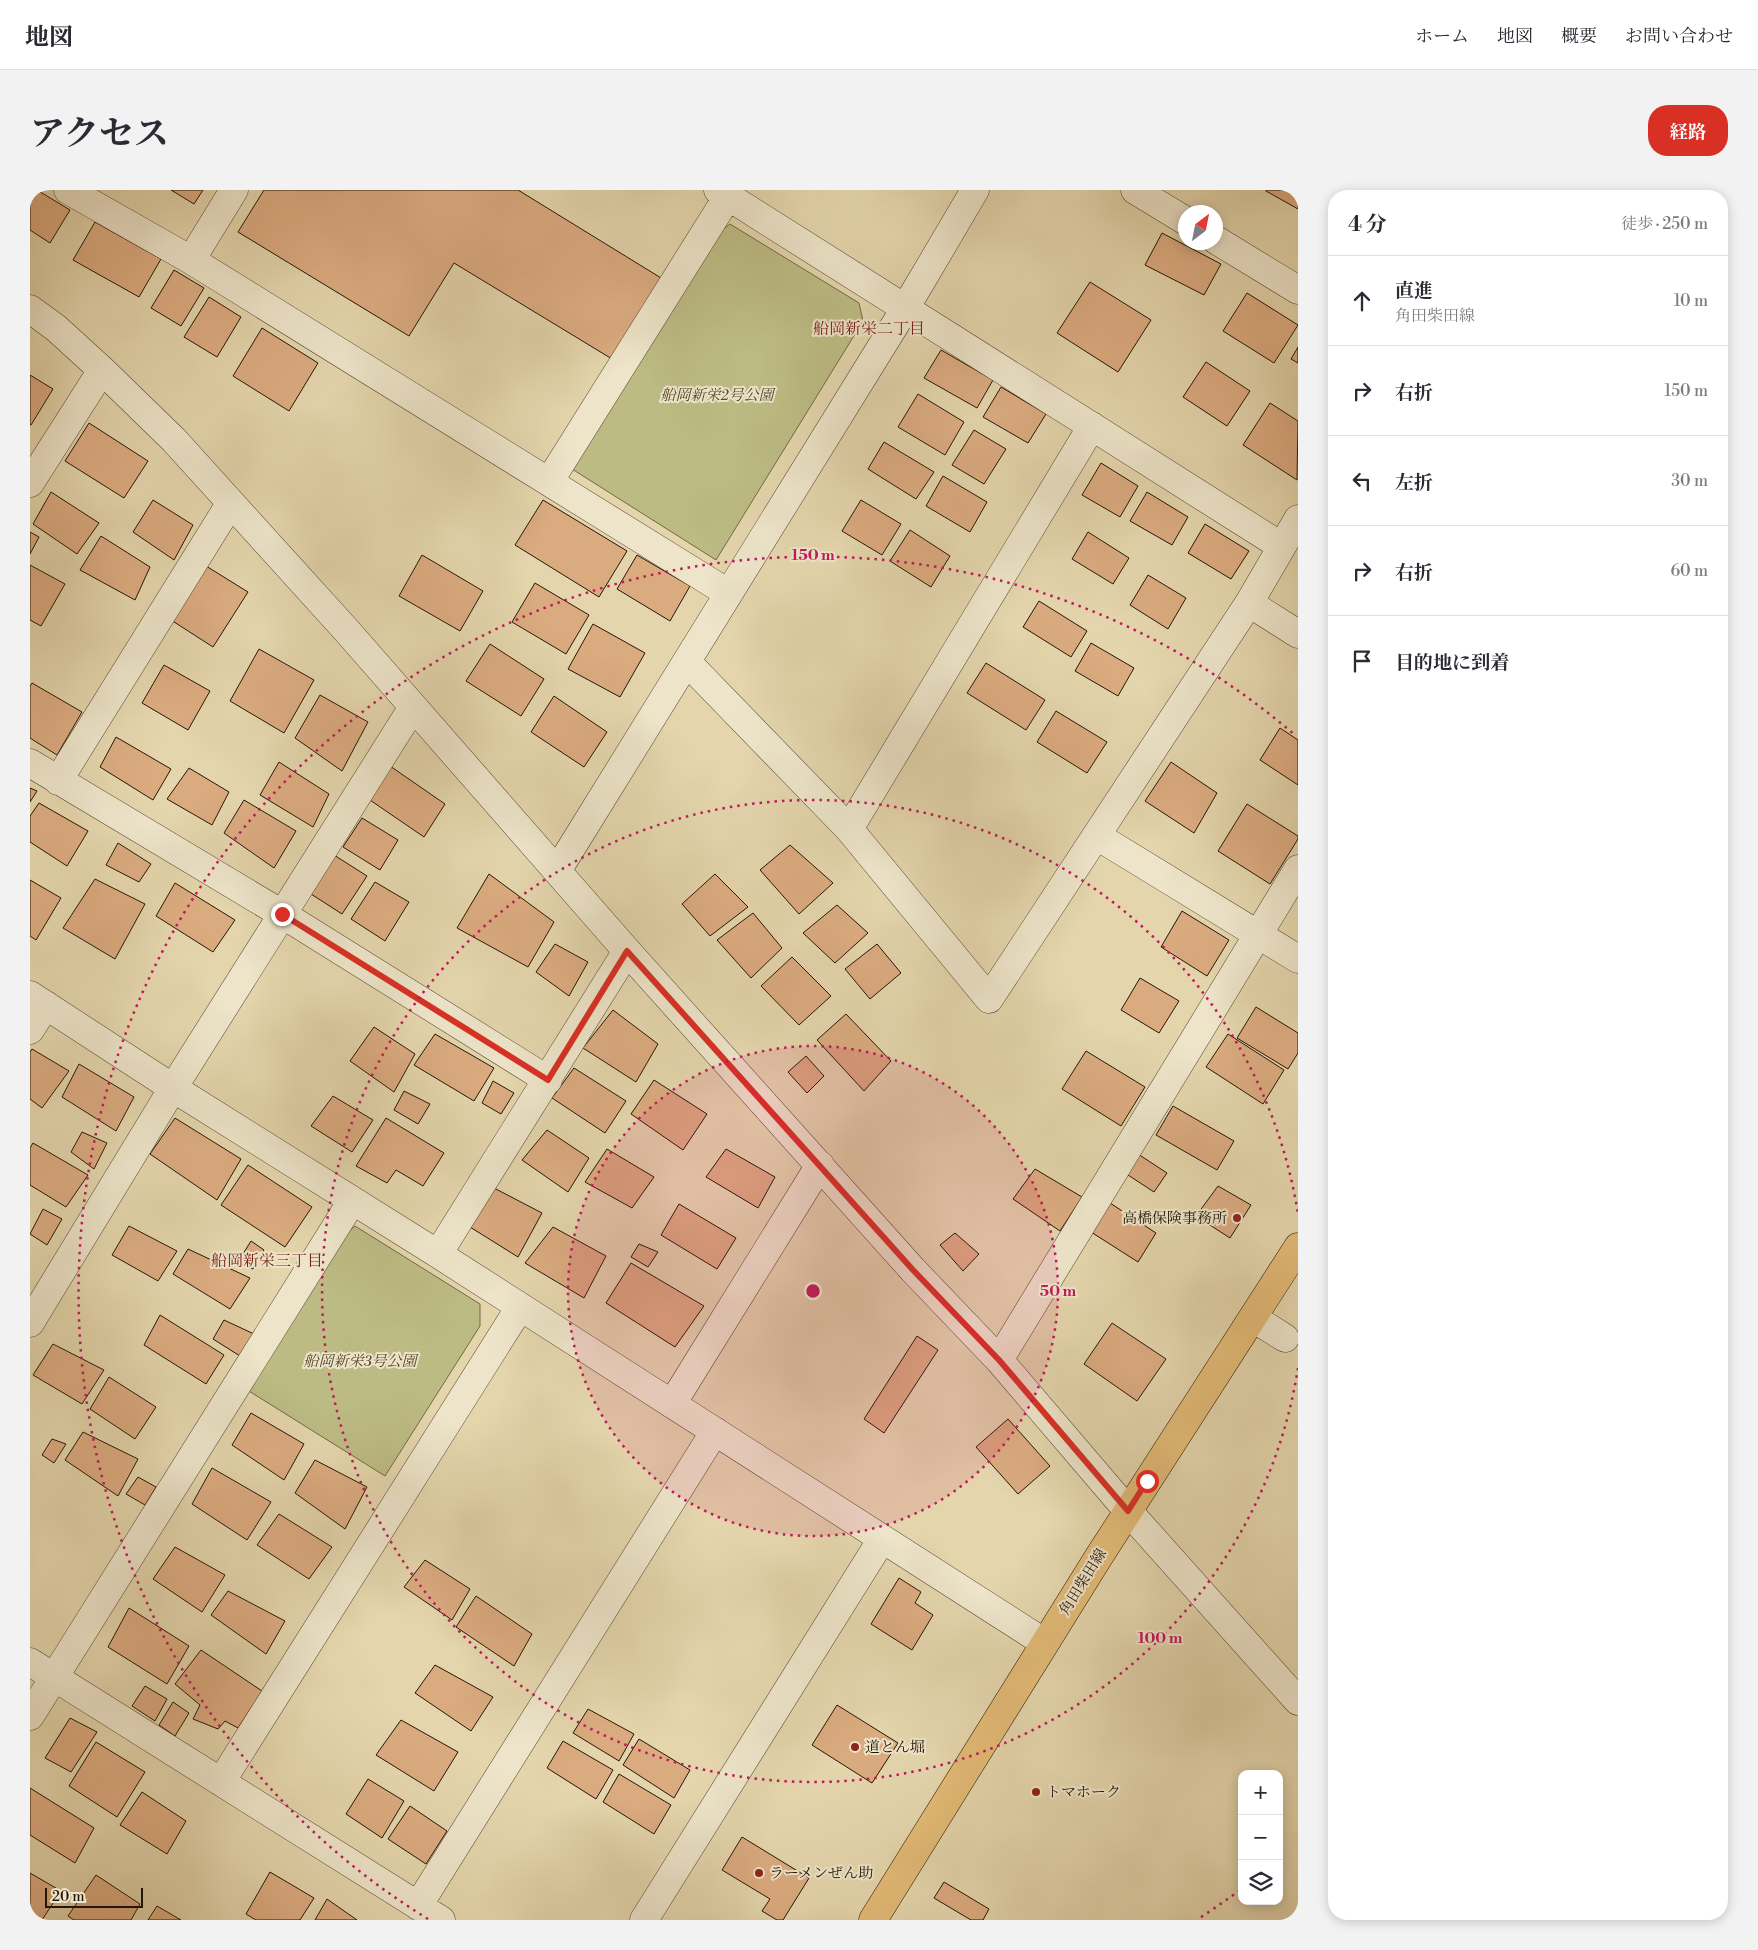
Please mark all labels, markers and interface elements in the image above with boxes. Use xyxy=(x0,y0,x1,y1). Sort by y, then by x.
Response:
text: 地図 xyxy=(25,23,73,53)
text: ホーム xyxy=(1415,25,1469,48)
text: 地図 xyxy=(1497,25,1533,48)
text: 概要 xyxy=(1561,25,1597,48)
text: お問い合わせ xyxy=(1625,25,1733,48)
button: 経路 xyxy=(1648,105,1728,156)
text: アクセス xyxy=(30,113,169,156)
north arrow xyxy=(1178,205,1223,250)
text: 4 分 xyxy=(1348,212,1386,238)
text: 徒歩 · 250 m xyxy=(1621,214,1708,234)
text: 直進 xyxy=(1395,279,1433,303)
icon: ahead xyxy=(1348,287,1376,315)
text: 10 m xyxy=(1674,291,1708,311)
text: 角田柴田線 xyxy=(1395,306,1475,326)
district label: 船岡新栄二丁目 xyxy=(813,319,925,339)
icon: right xyxy=(1348,377,1376,405)
text: 右折 xyxy=(1395,381,1433,405)
text: 150 m xyxy=(1664,381,1708,401)
park label: 船岡新栄2号公園 xyxy=(660,386,777,405)
icon: left xyxy=(1348,467,1376,495)
text: 左折 xyxy=(1395,471,1433,495)
text: 30 m xyxy=(1671,471,1708,491)
text: 150 m xyxy=(791,546,835,565)
icon: right xyxy=(1348,557,1376,585)
text: 右折 xyxy=(1395,561,1433,585)
text: 60 m xyxy=(1670,561,1708,581)
icon: arrive xyxy=(1348,647,1376,675)
text: 目的地に到着 xyxy=(1395,651,1509,675)
route end xyxy=(271,903,294,926)
place label: 高橋保険事務所 xyxy=(1122,1209,1227,1228)
marker: 高橋保険事務所 xyxy=(1231,1212,1243,1224)
district label: 船岡新栄三丁目 xyxy=(211,1251,323,1271)
centre of rings xyxy=(804,1282,822,1300)
text: 50 m xyxy=(1040,1282,1076,1301)
park label: 船岡新栄3号公園 xyxy=(303,1352,420,1371)
route start xyxy=(1136,1470,1159,1493)
street label: 角田柴田線 xyxy=(1055,1545,1111,1619)
text: 100 m xyxy=(1138,1629,1183,1648)
place label: 道とん堀 xyxy=(865,1738,925,1757)
marker: 道とん堀 xyxy=(849,1741,861,1753)
map controls xyxy=(1238,1770,1283,1905)
button: + xyxy=(1238,1770,1283,1815)
place label: トマホーク xyxy=(1046,1783,1121,1802)
marker: トマホーク xyxy=(1030,1786,1042,1798)
button: − xyxy=(1238,1815,1283,1860)
button: layers xyxy=(1238,1860,1283,1905)
place label: ラーメンぜん助 xyxy=(769,1864,873,1883)
marker: ラーメンぜん助 xyxy=(753,1867,765,1879)
scale bar xyxy=(45,1885,142,1908)
text: 20 m xyxy=(52,1888,84,1906)

